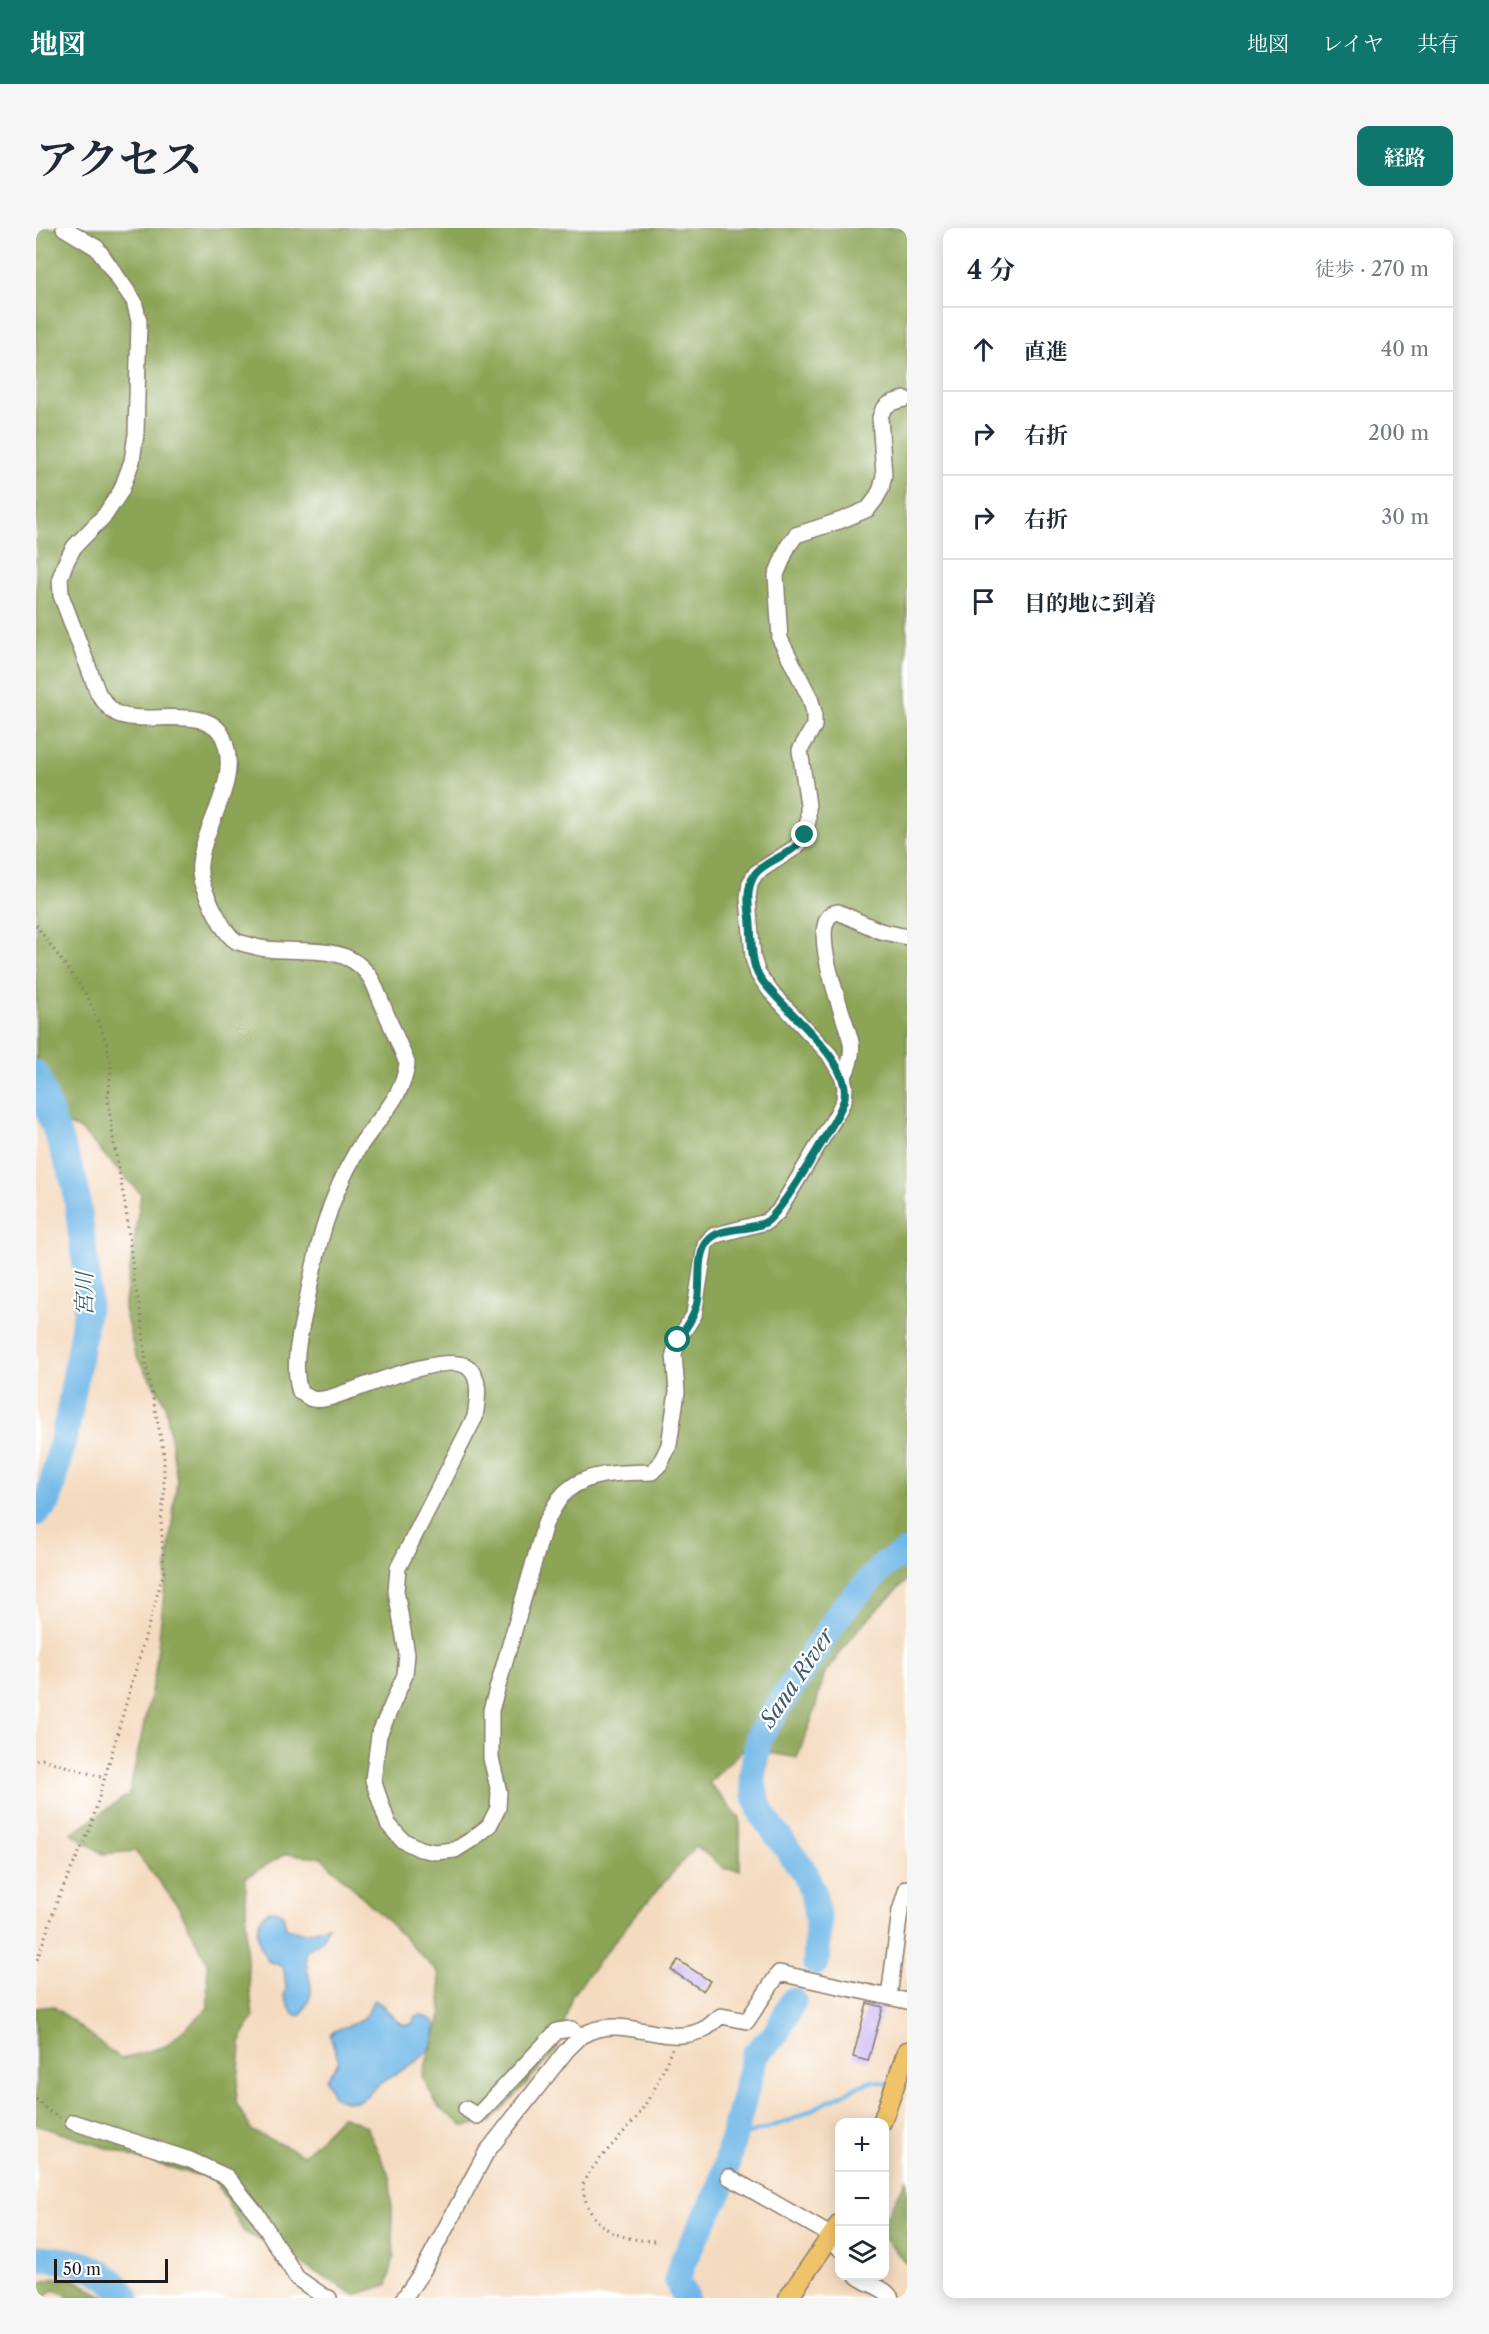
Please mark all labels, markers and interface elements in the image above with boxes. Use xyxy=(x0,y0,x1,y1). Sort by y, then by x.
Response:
text: 地図 xyxy=(30,27,86,61)
text: 地図 xyxy=(1247,31,1289,56)
text: レイヤ xyxy=(1322,31,1384,56)
text: 共有 xyxy=(1417,31,1459,56)
button: 経路 xyxy=(1357,126,1453,186)
text: アクセス xyxy=(36,133,203,185)
text: 4 分 xyxy=(967,254,1015,286)
text: 徒歩 · 270 m xyxy=(1315,257,1429,281)
icon: ahead xyxy=(967,333,1000,366)
text: 40 m xyxy=(1381,337,1429,361)
text: 直進 xyxy=(1024,338,1068,365)
icon: right xyxy=(967,417,1000,450)
text: 200 m xyxy=(1368,421,1429,445)
text: 右折 xyxy=(1024,422,1068,449)
icon: right xyxy=(967,501,1000,534)
text: 30 m xyxy=(1381,505,1429,529)
text: 右折 xyxy=(1024,506,1068,533)
icon: arrive xyxy=(967,585,1000,618)
text: 目的地に到着 xyxy=(1024,590,1156,617)
route end xyxy=(791,821,817,847)
water label: 宮川 xyxy=(71,1270,98,1316)
route start xyxy=(664,1326,690,1352)
water label: Sana River xyxy=(753,1622,841,1734)
map controls xyxy=(835,2118,889,2280)
button: + xyxy=(835,2118,889,2172)
button: − xyxy=(835,2172,889,2226)
button: layers xyxy=(835,2226,889,2280)
scale bar xyxy=(54,2256,168,2284)
text: 50 m xyxy=(63,2259,101,2279)

